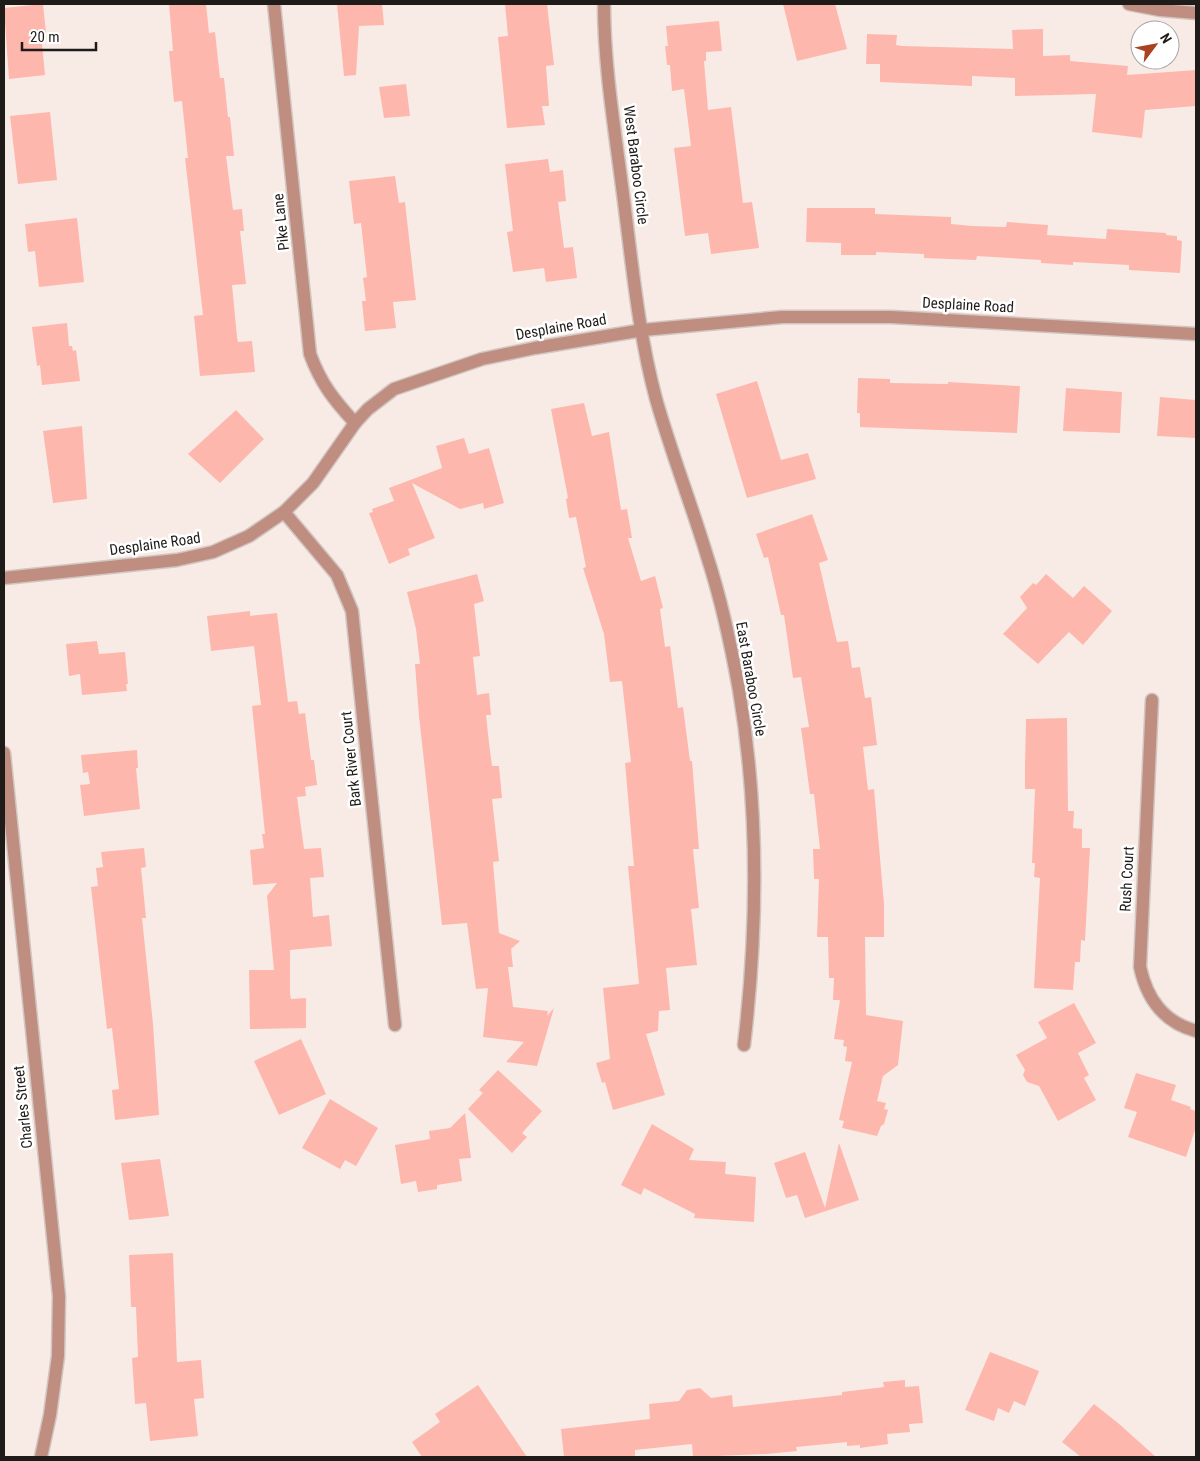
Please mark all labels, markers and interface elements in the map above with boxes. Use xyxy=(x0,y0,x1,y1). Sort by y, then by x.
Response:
scale bar xyxy=(22,20,96,52)
north arrow xyxy=(1130,20,1180,70)
text: 20 m xyxy=(30,28,60,46)
text: N xyxy=(1157,30,1175,46)
street label: West Baraboo Circle xyxy=(620,105,652,225)
street label: Pike Lane xyxy=(269,192,293,252)
street label: Desplaine Road xyxy=(922,294,1014,316)
street label: Desplaine Road xyxy=(514,310,608,344)
street label: Desplaine Road xyxy=(108,529,202,559)
street label: East Baraboo Circle xyxy=(732,620,770,738)
street label: Bark River Court xyxy=(337,711,365,807)
street label: Rush Court xyxy=(1116,846,1138,912)
street label: Charles Street xyxy=(10,1065,36,1149)

